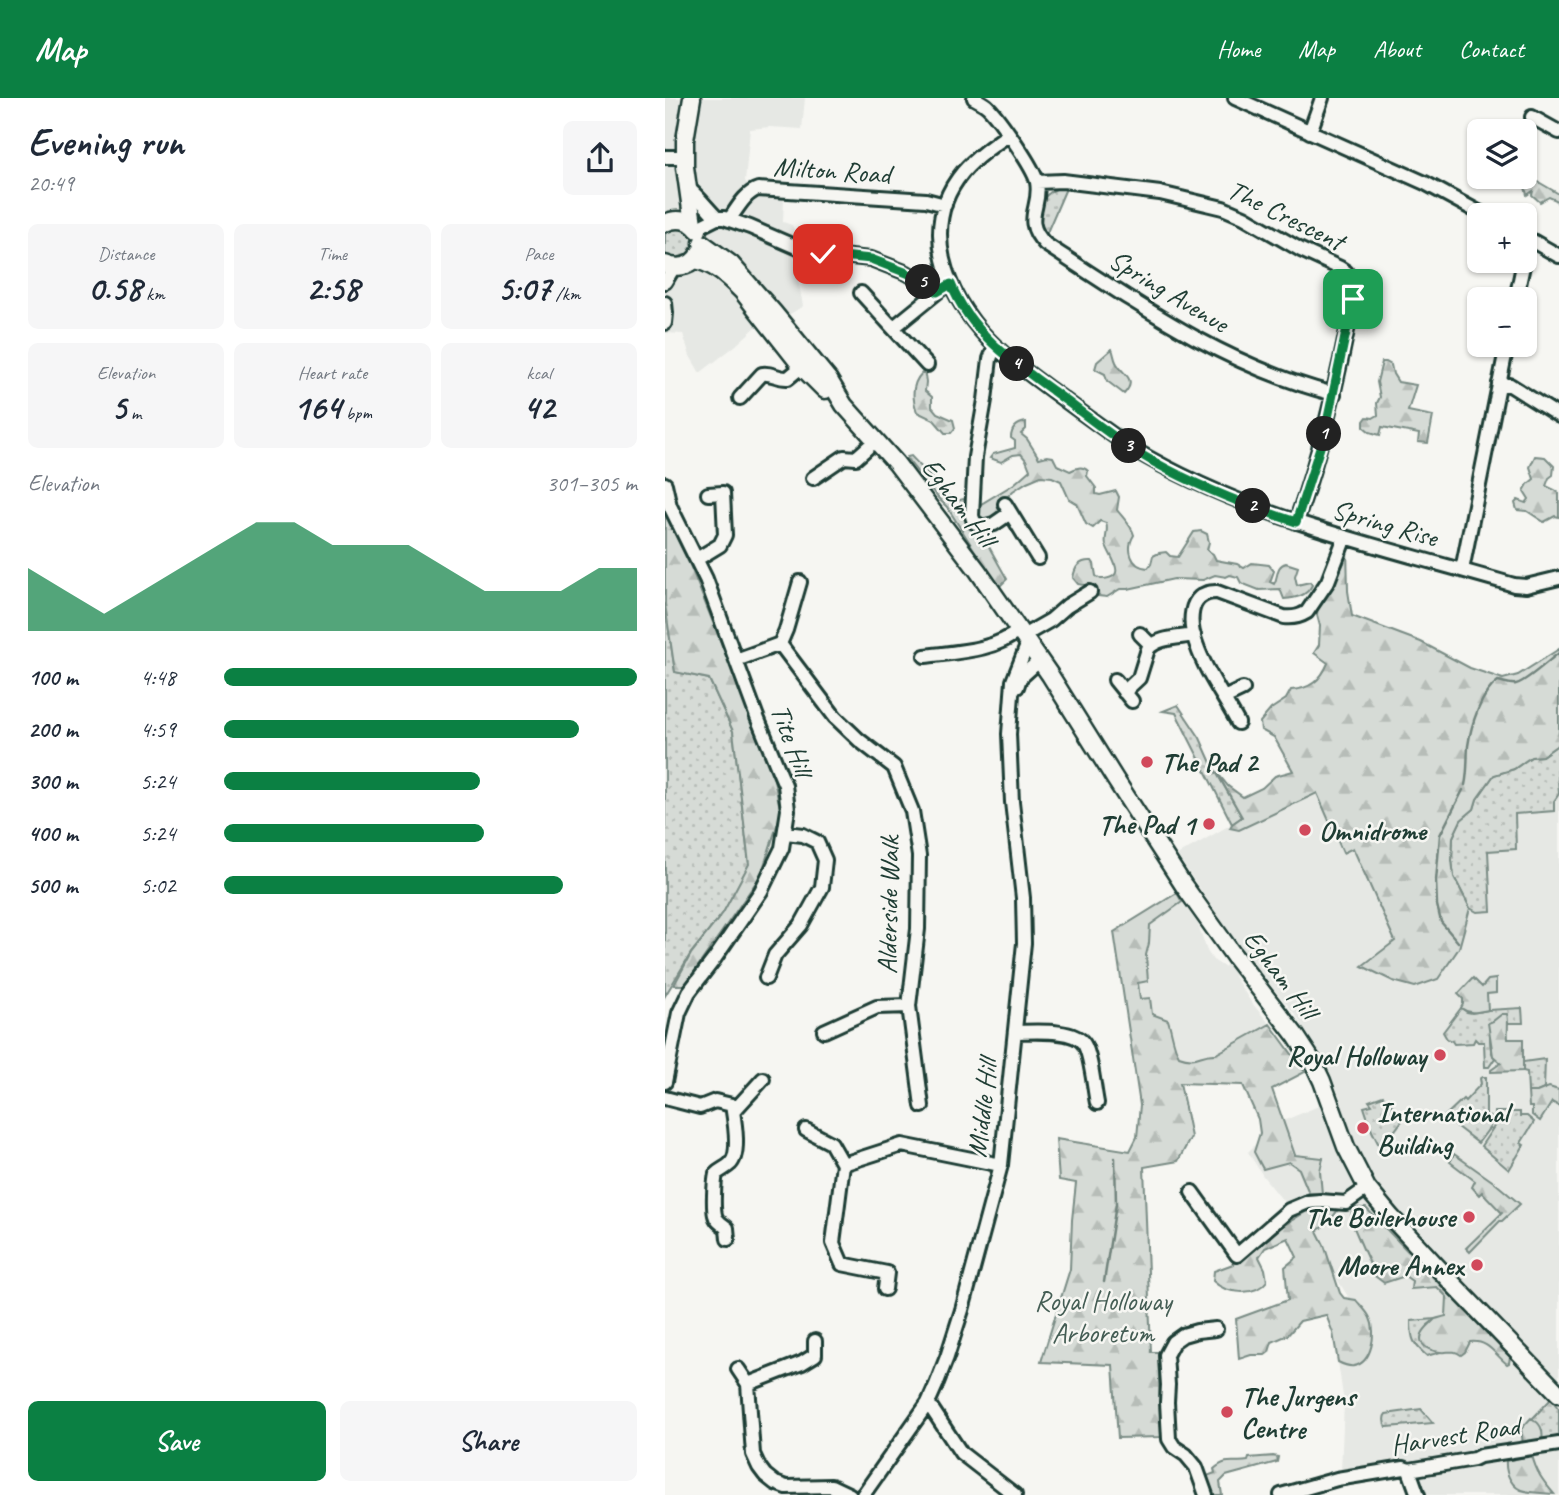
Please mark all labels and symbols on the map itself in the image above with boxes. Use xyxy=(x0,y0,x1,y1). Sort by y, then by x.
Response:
street label: Milton Road xyxy=(773,148,895,192)
street label: The Crescent xyxy=(1222,172,1353,260)
pin xyxy=(793,224,853,284)
street label: Spring Avenue xyxy=(1103,242,1237,341)
pin: 5 xyxy=(905,264,941,300)
pin xyxy=(1323,269,1383,329)
pin: 4 xyxy=(999,346,1035,382)
pin: 1 xyxy=(1307,416,1341,452)
pin: 3 xyxy=(1112,428,1147,464)
street label: Egham Hill xyxy=(914,450,1007,558)
pin: 2 xyxy=(1235,488,1271,524)
street label: Spring Rise xyxy=(1328,491,1443,555)
street label: Tite Hill xyxy=(763,699,823,786)
place label: The Pad 2 xyxy=(1161,745,1260,780)
marker: The Pad 2 xyxy=(1139,754,1155,770)
place label: The Pad 1 xyxy=(1099,807,1198,842)
place label: Omnidrome xyxy=(1319,813,1429,848)
marker: The Pad 1 xyxy=(1201,816,1217,832)
marker: Omnidrome xyxy=(1297,822,1313,838)
street label: Alderside Walk xyxy=(869,833,907,974)
street label: Egham Hill xyxy=(1236,922,1329,1030)
place label: Royal Holloway xyxy=(1287,1038,1429,1073)
marker: Royal Holloway xyxy=(1432,1047,1448,1063)
street label: Middle Hill xyxy=(959,1052,1006,1159)
place label: International Building xyxy=(1377,1095,1514,1162)
marker: International Building xyxy=(1355,1120,1371,1136)
place label: The Boilerhouse xyxy=(1305,1200,1458,1235)
marker: The Boilerhouse xyxy=(1461,1209,1477,1225)
place label: Moore Annex xyxy=(1337,1248,1465,1283)
marker: Moore Annex xyxy=(1469,1257,1485,1273)
park label: Royal Holloway Arboretum xyxy=(1035,1283,1174,1350)
place label: The Jurgens Centre xyxy=(1241,1379,1358,1446)
marker: The Jurgens Centre xyxy=(1219,1404,1235,1420)
street label: Harvest Road xyxy=(1388,1407,1526,1462)

